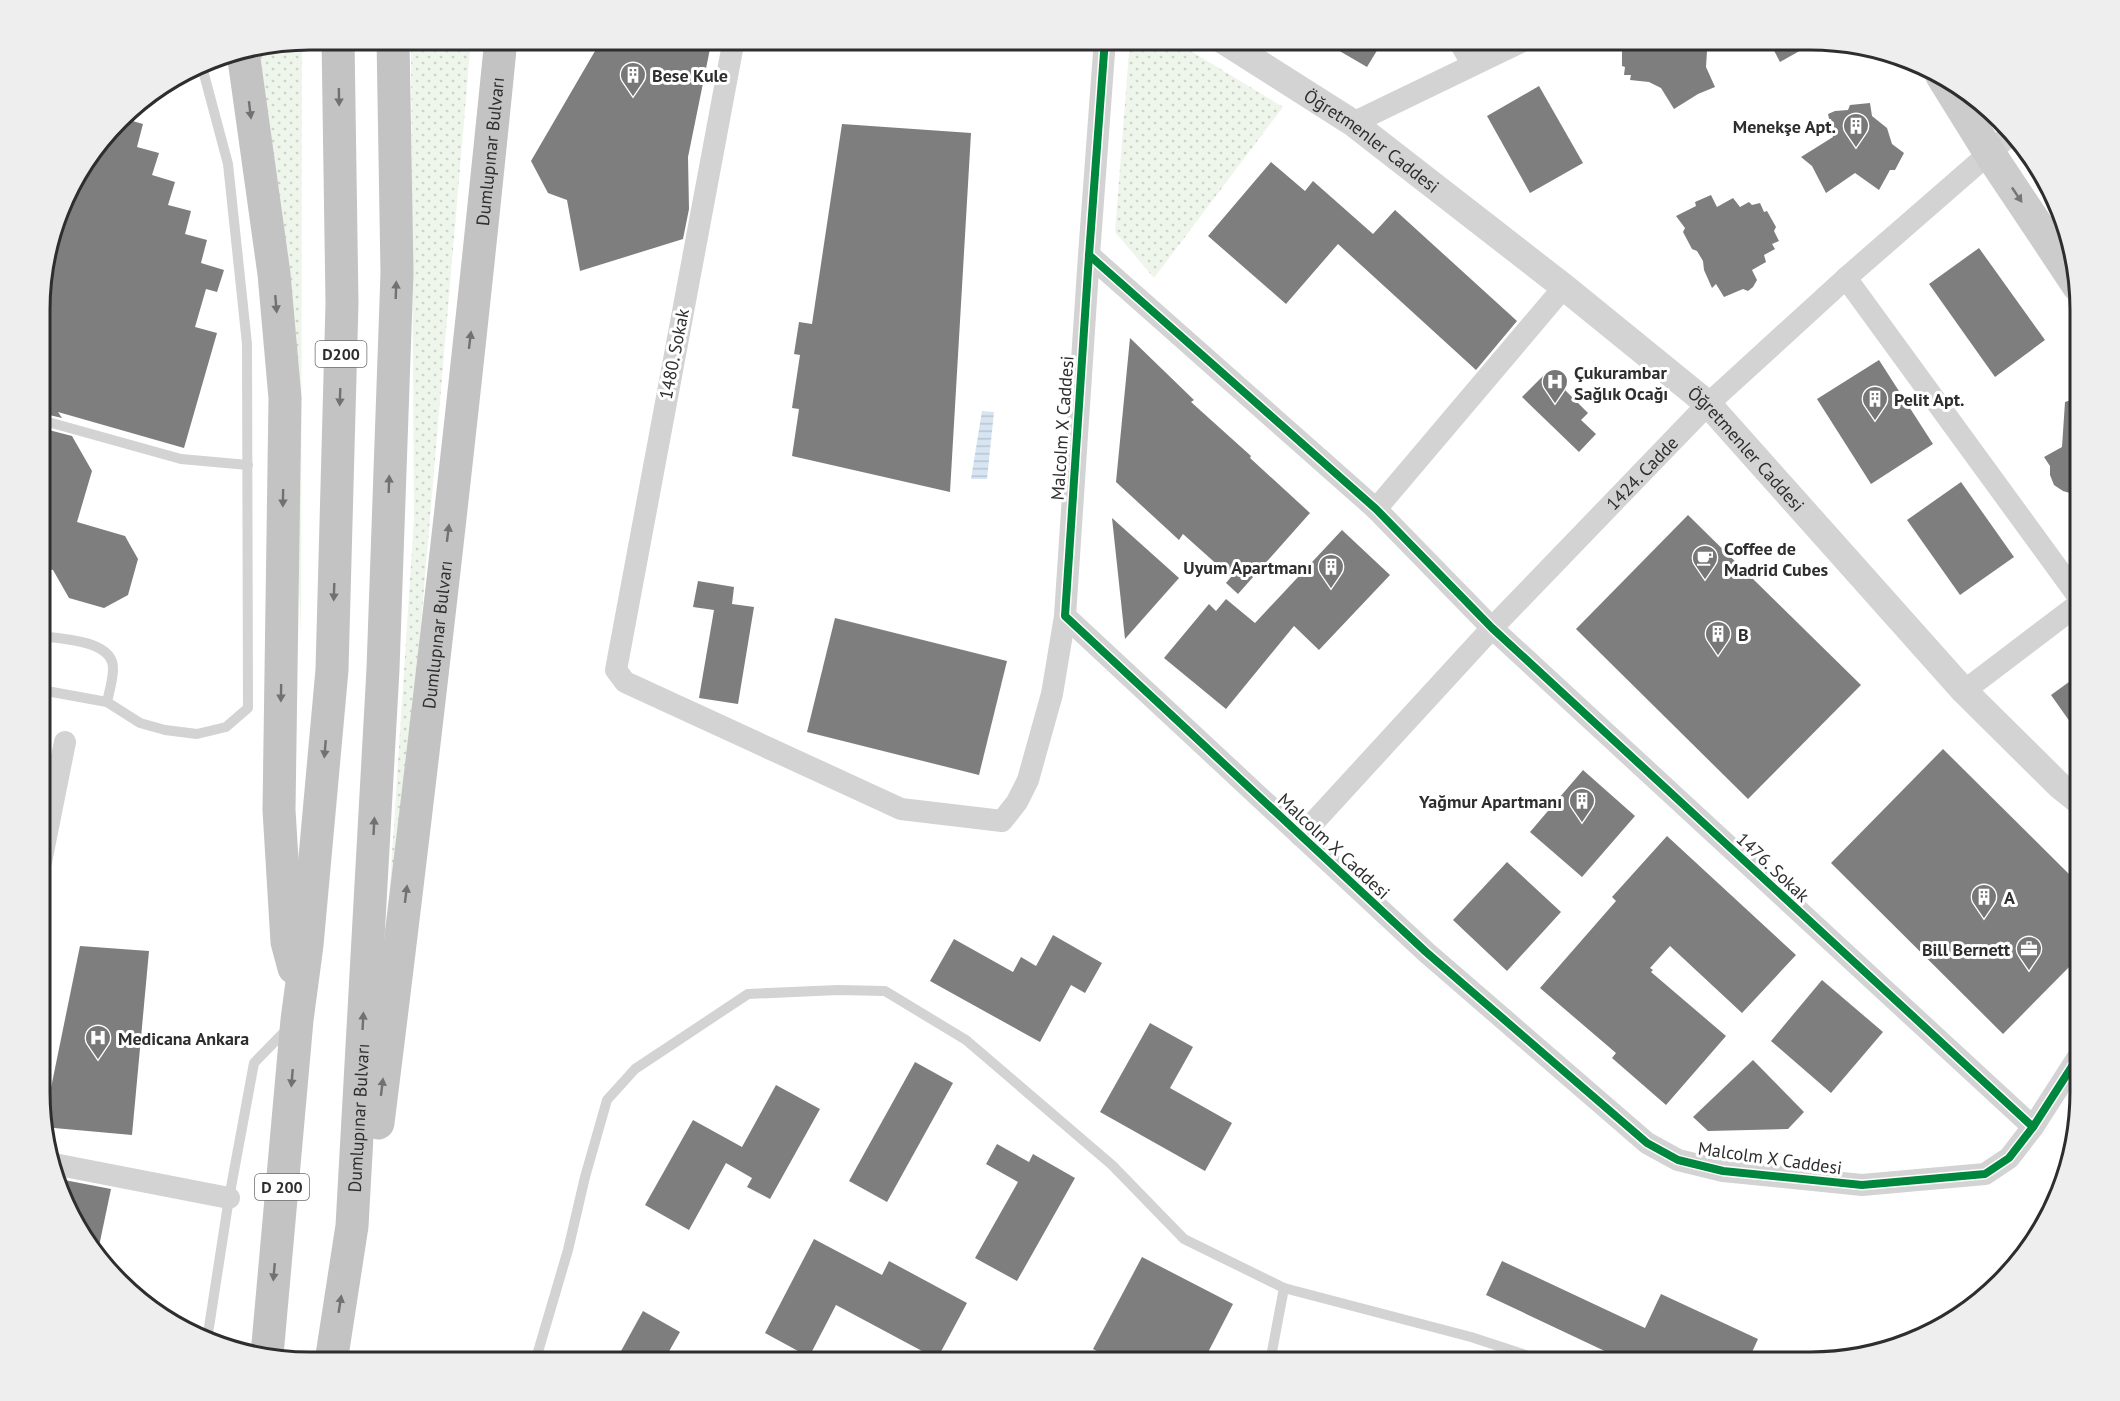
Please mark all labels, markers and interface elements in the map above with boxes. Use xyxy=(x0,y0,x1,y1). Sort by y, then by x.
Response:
building icon: Bese Kule xyxy=(618,60,648,98)
place label: Bese Kule xyxy=(652,64,728,87)
street label: Dumlupınar Bulvarı xyxy=(470,76,509,227)
street label: Öğretmenler Caddesi xyxy=(1300,83,1444,198)
one-way arrow xyxy=(334,88,344,107)
one-way arrow xyxy=(246,101,255,120)
building icon: Menekşe Apt. xyxy=(1841,111,1871,149)
place label: Menekşe Apt. xyxy=(1733,115,1836,138)
one-way arrow xyxy=(2011,187,2022,203)
one-way arrow xyxy=(392,280,401,299)
one-way arrow xyxy=(271,294,281,313)
street label: 1480. Sokak xyxy=(654,306,694,401)
one-way arrow xyxy=(465,330,474,349)
road number: D200 xyxy=(316,341,366,367)
street label: Malcolm X Caddesi xyxy=(1045,355,1079,501)
place label: Çukurambar Sağlık Ocağı xyxy=(1574,361,1668,405)
hospital icon: Çukurambar Sağlık Ocağı xyxy=(1540,367,1570,405)
street label: Öğretmenler Caddesi xyxy=(1683,381,1810,516)
building icon: Pelit Apt. xyxy=(1860,384,1890,422)
one-way arrow xyxy=(335,388,344,407)
place label: Pelit Apt. xyxy=(1894,388,1964,411)
street label: 1424. Cadde xyxy=(1601,431,1683,515)
one-way arrow xyxy=(385,475,394,494)
one-way arrow xyxy=(278,489,288,508)
one-way arrow xyxy=(443,524,452,543)
place label: Coffee de Madrid Cubes xyxy=(1724,537,1829,581)
cafe icon: Coffee de Madrid Cubes xyxy=(1690,543,1720,581)
building icon: Uyum Apartmanı xyxy=(1316,552,1346,590)
place label: Uyum Apartmanı xyxy=(1183,556,1312,579)
street label: Dumlupınar Bulvarı xyxy=(417,559,457,710)
one-way arrow xyxy=(329,583,339,602)
building icon: B xyxy=(1703,619,1733,657)
place label: B xyxy=(1738,623,1749,646)
one-way arrow xyxy=(276,684,285,703)
one-way arrow xyxy=(320,740,330,759)
building icon: Yağmur Apartmanı xyxy=(1567,786,1597,824)
street label: Malcolm X Caddesi xyxy=(1273,788,1395,904)
place label: Yağmur Apartmanı xyxy=(1418,790,1562,813)
one-way arrow xyxy=(369,817,379,836)
street label: 1476. Sokak xyxy=(1732,827,1815,907)
building icon: A xyxy=(1969,882,1999,920)
one-way arrow xyxy=(402,884,411,903)
place label: A xyxy=(2004,886,2015,909)
office icon: Bill Bernett xyxy=(2014,934,2044,972)
place label: Bill Bernett xyxy=(1922,938,2011,961)
one-way arrow xyxy=(359,1011,368,1030)
hospital icon: Medicana Ankara xyxy=(83,1023,113,1061)
place label: Medicana Ankara xyxy=(118,1027,249,1050)
street label: Dumlupınar Bulvarı xyxy=(342,1043,374,1193)
one-way arrow xyxy=(287,1069,297,1088)
one-way arrow xyxy=(377,1078,387,1097)
street label: Malcolm X Caddesi xyxy=(1697,1137,1843,1179)
road number: D 200 xyxy=(255,1174,309,1200)
one-way arrow xyxy=(269,1263,279,1282)
one-way arrow xyxy=(336,1295,345,1314)

